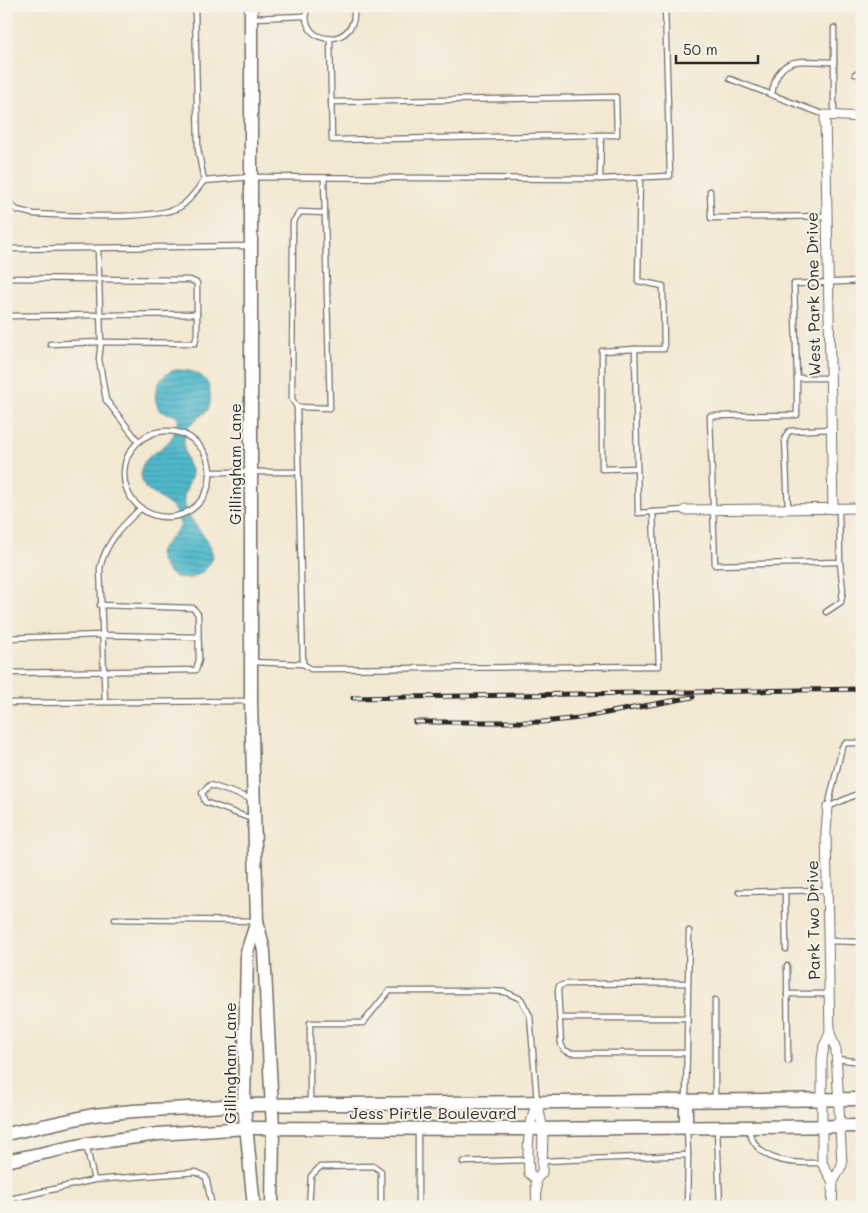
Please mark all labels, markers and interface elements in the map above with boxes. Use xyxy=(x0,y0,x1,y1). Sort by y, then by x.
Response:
scale bar xyxy=(676,32,758,64)
text: 50 m xyxy=(683,39,718,59)
street label: West Park One Drive xyxy=(801,212,824,376)
street label: Gillingham Lane xyxy=(224,403,245,525)
street label: Park Two Drive xyxy=(801,860,824,980)
street label: Gillingham Lane xyxy=(219,1002,240,1124)
street label: Jess Pirtle Boulevard xyxy=(350,1102,516,1123)

